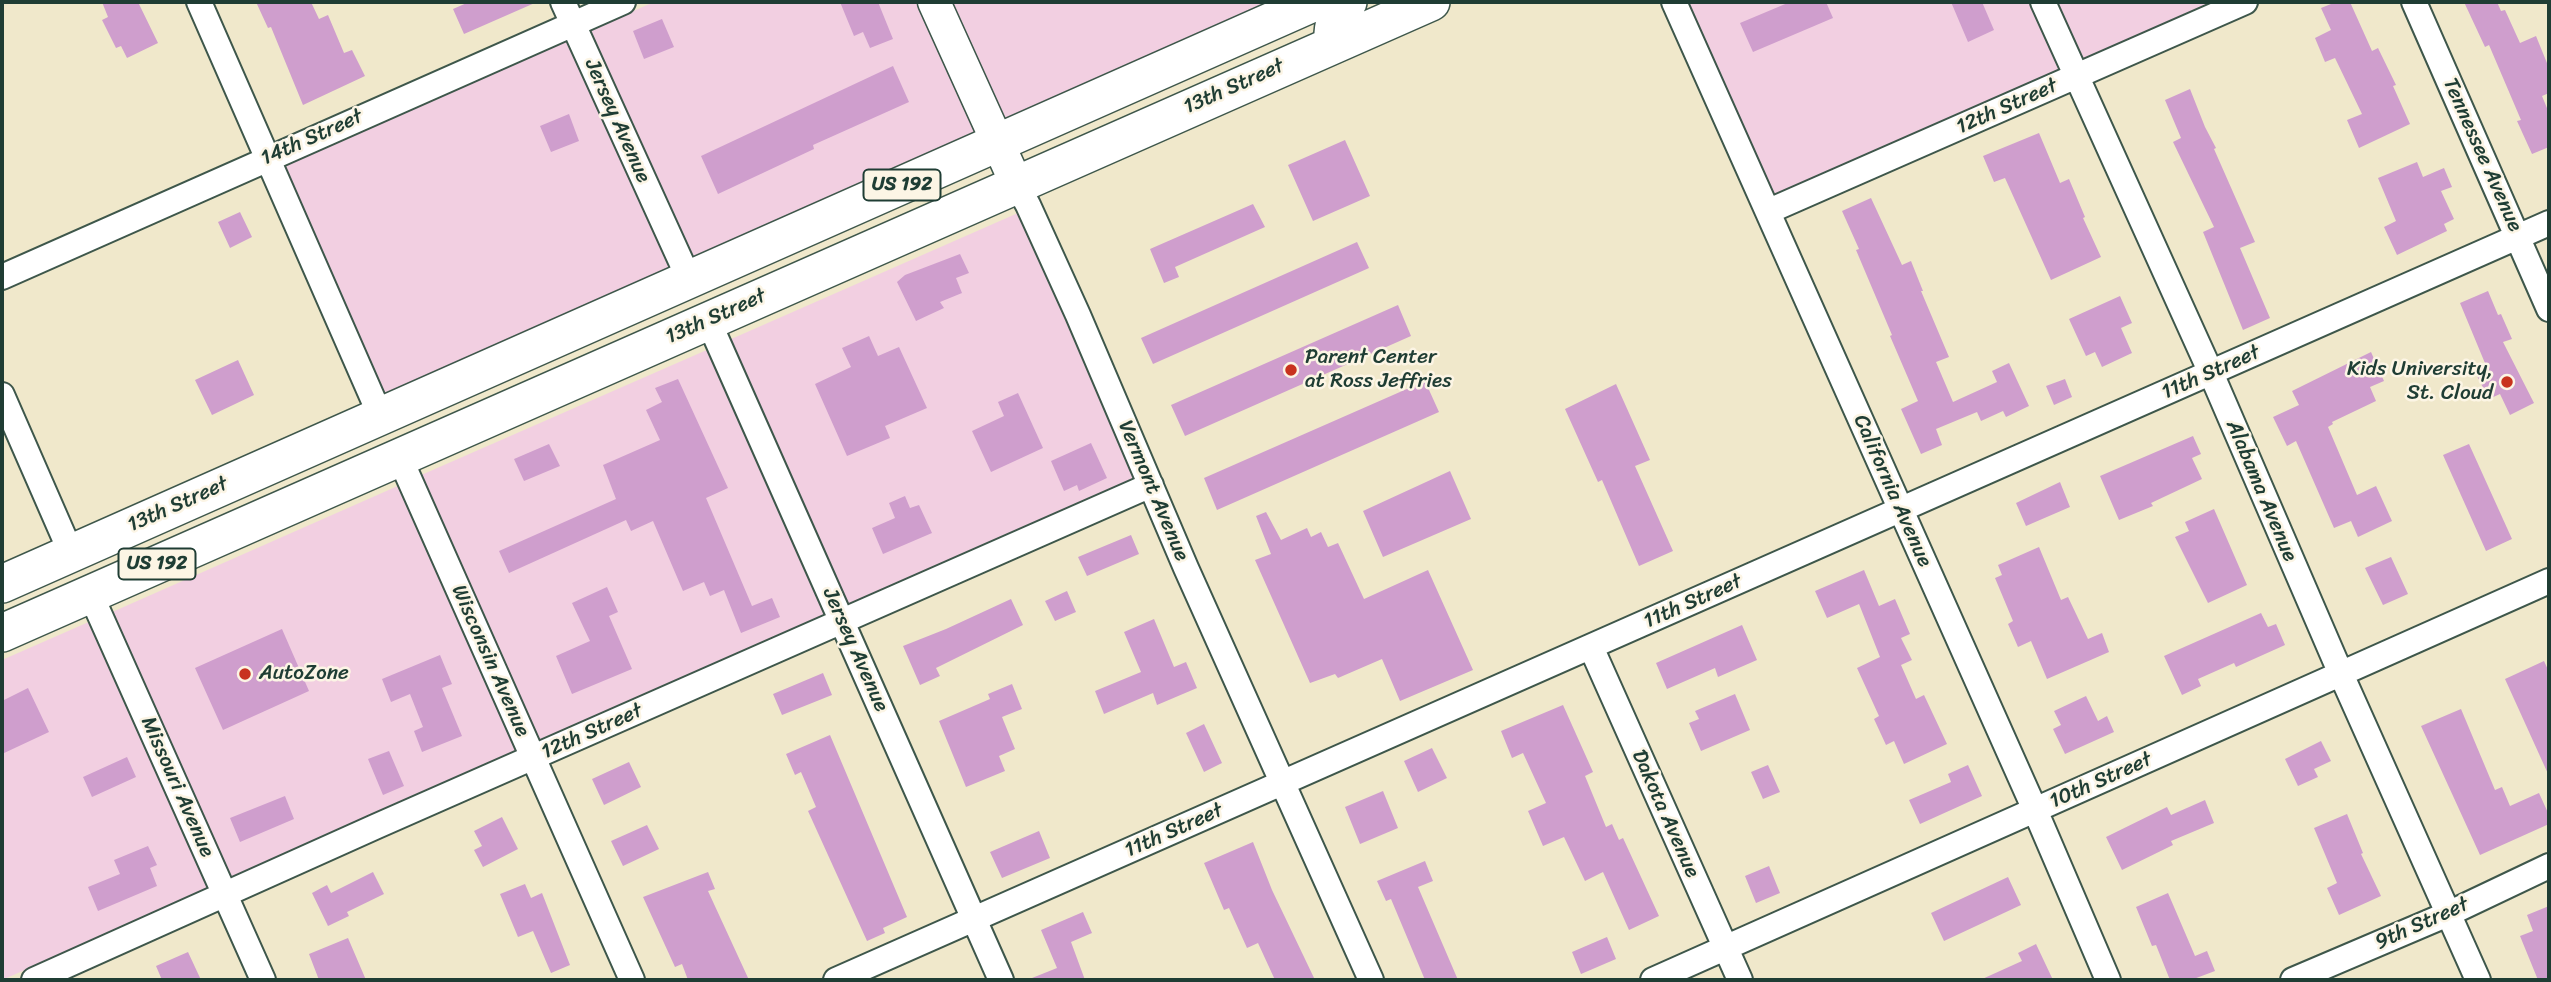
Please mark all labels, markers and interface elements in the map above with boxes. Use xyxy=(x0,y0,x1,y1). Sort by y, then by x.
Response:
street label: 13th Street xyxy=(1180,54,1288,120)
street label: Jersey Avenue xyxy=(578,55,656,187)
street label: 12th Street xyxy=(1953,74,2061,140)
street label: Tennessee Avenue xyxy=(2437,74,2527,236)
street label: 14th Street xyxy=(257,104,367,172)
road number: US 192 xyxy=(864,169,940,200)
street label: 13th Street xyxy=(662,284,770,350)
street label: 11th Street xyxy=(2158,340,2264,406)
place label: Parent Center at Ross Jeffries xyxy=(1305,345,1452,395)
place label: Kids University, St. Cloud xyxy=(2347,357,2493,407)
marker: Parent Center at Ross Jeffries xyxy=(1283,362,1299,378)
marker: Kids University, St. Cloud xyxy=(2499,374,2515,390)
street label: California Avenue xyxy=(1847,411,1937,571)
street label: Alabama Avenue xyxy=(2220,416,2302,566)
street label: Vermont Avenue xyxy=(1112,417,1194,565)
street label: 13th Street xyxy=(124,472,232,538)
road number: US 192 xyxy=(118,548,196,580)
street label: 11th Street xyxy=(1640,569,1746,635)
street label: Wisconsin Avenue xyxy=(445,581,535,741)
street label: Jersey Avenue xyxy=(816,584,894,716)
place label: AutoZone xyxy=(259,661,349,687)
marker: AutoZone xyxy=(237,666,253,682)
street label: 12th Street xyxy=(538,699,646,765)
street label: Missouri Avenue xyxy=(135,713,219,861)
street label: Dakota Avenue xyxy=(1626,746,1704,882)
street label: 10th Street xyxy=(2046,747,2156,815)
street label: 11th Street xyxy=(1121,798,1227,864)
street label: 9th Street xyxy=(2371,892,2473,956)

